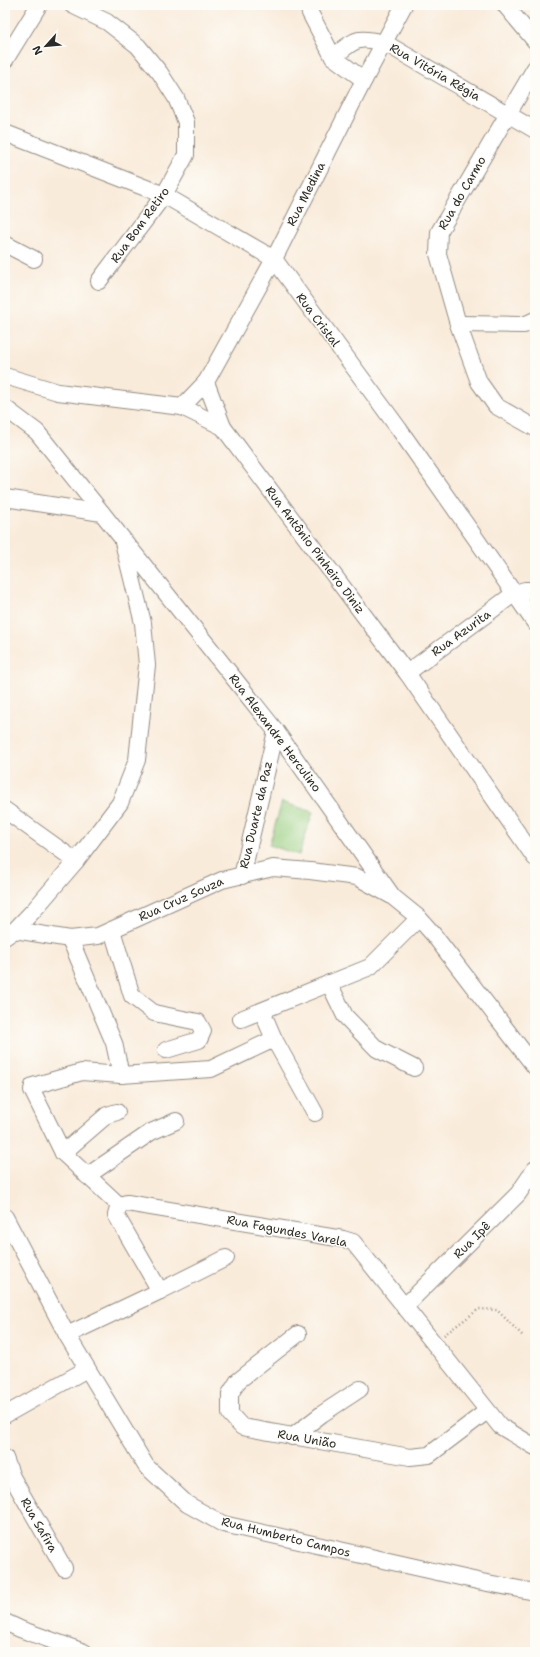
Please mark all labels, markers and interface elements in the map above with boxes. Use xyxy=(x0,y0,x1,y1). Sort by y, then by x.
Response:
north arrow xyxy=(26,26,66,66)
street label: Rua Vitória Régia xyxy=(387,39,484,105)
text: N xyxy=(29,43,46,58)
street label: Rua do Carmo xyxy=(434,153,490,233)
street label: Rua Medina xyxy=(283,159,329,229)
street label: Rua Bom Retiro xyxy=(107,184,173,266)
street label: Rua Cristal xyxy=(293,290,344,350)
street label: Rua Antônio Pinheiro Diniz xyxy=(262,483,368,617)
street label: Rua Azurita xyxy=(428,606,494,660)
street label: Rua Alexandre Herculino xyxy=(225,671,325,795)
street label: Rua Duarte da Paz xyxy=(236,760,276,870)
street label: Rua Cruz Souza xyxy=(136,873,226,925)
street label: Rua Fagundes Varela xyxy=(225,1211,349,1251)
street label: Rua Ipê xyxy=(450,1218,494,1262)
street label: Rua União xyxy=(276,1426,338,1452)
street label: Rua Safira xyxy=(17,1495,61,1556)
street label: Rua Humberto Campos xyxy=(220,1513,352,1561)

